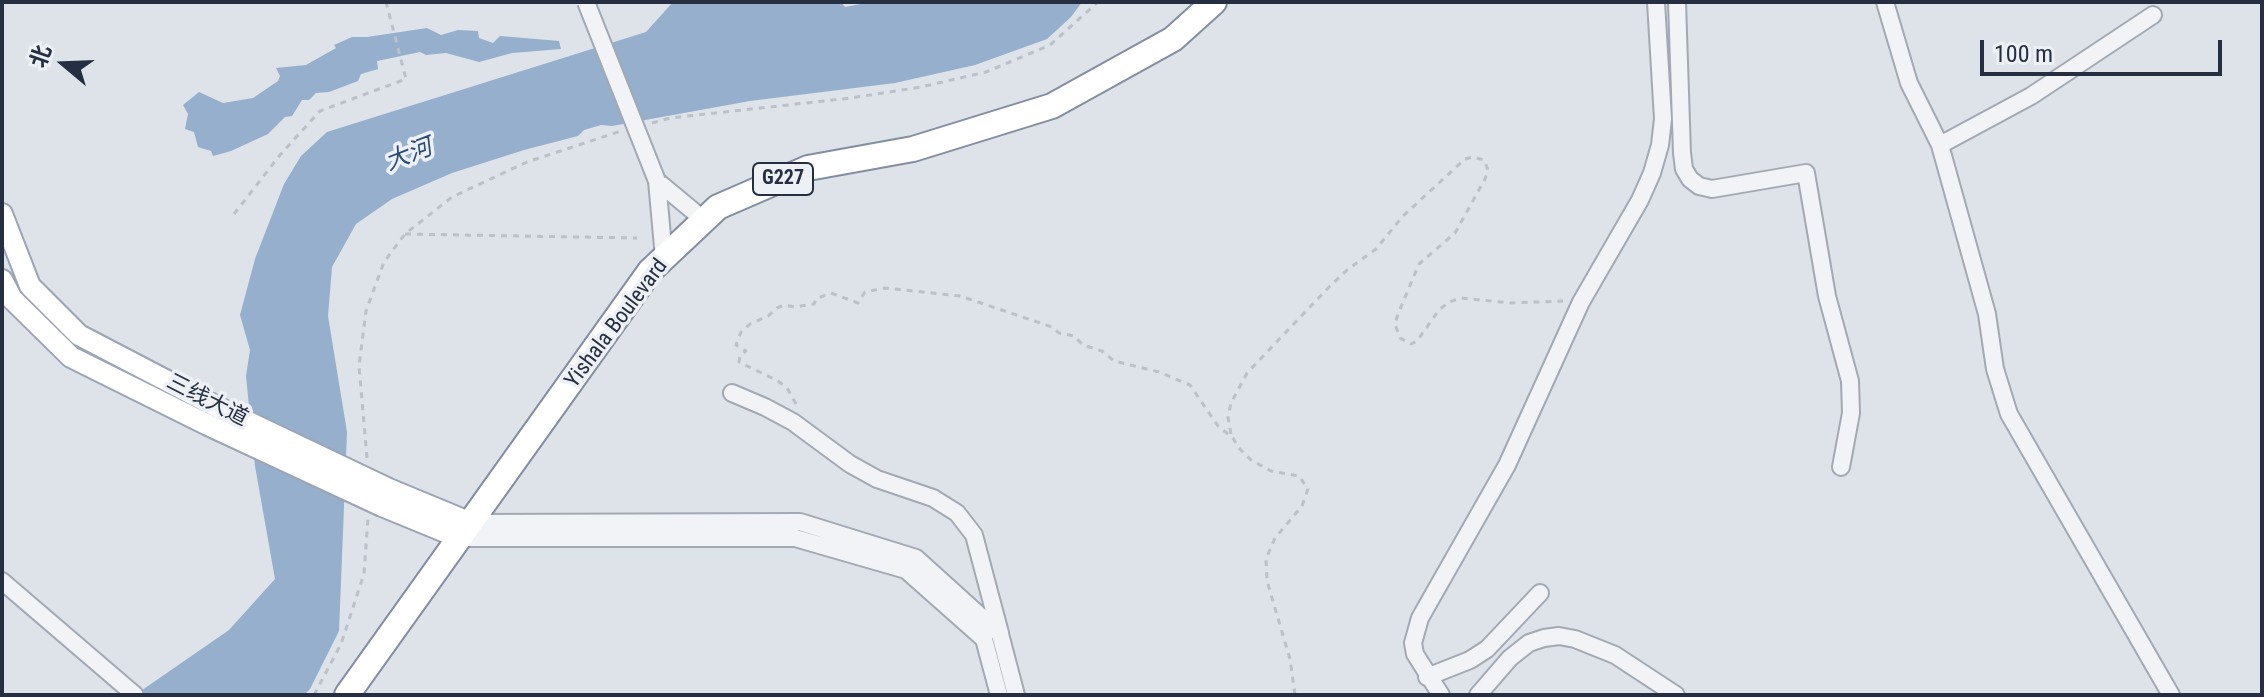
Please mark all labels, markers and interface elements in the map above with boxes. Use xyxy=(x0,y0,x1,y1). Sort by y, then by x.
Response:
north arrow xyxy=(24,24,104,104)
scale bar xyxy=(1984,24,2226,74)
text: 100 m xyxy=(1994,40,2053,68)
text: 北 xyxy=(25,42,56,71)
water label: 大河 xyxy=(381,134,437,178)
road number: G227 xyxy=(753,163,813,195)
street label: Yishala Boulevard xyxy=(560,254,674,394)
street label: 三线大道 xyxy=(162,369,252,433)

